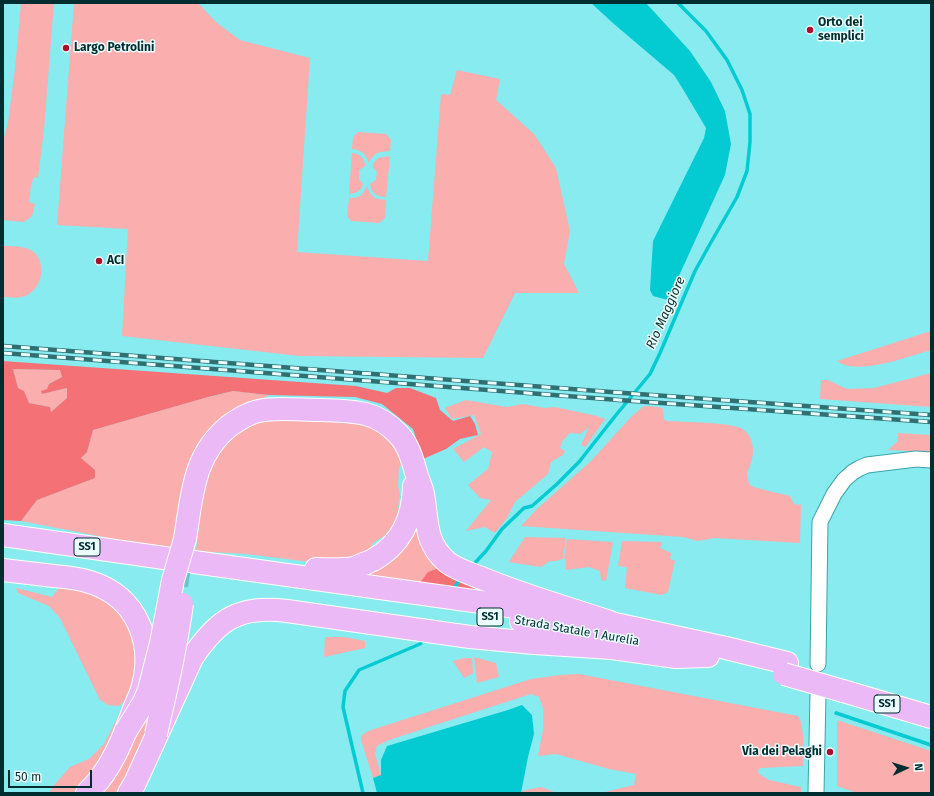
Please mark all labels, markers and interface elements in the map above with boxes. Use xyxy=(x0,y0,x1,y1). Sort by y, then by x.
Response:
place label: Orto dei semplici xyxy=(818,16,864,44)
marker: Orto dei semplici xyxy=(805,25,815,35)
place label: Largo Petrolini xyxy=(74,41,154,55)
marker: Largo Petrolini xyxy=(61,43,71,53)
place label: ACI xyxy=(107,254,124,268)
marker: ACI xyxy=(94,256,104,266)
water label: Rio Maggiore xyxy=(643,275,689,351)
road number: SS1 xyxy=(74,538,100,556)
road number: SS1 xyxy=(477,608,503,626)
street label: Strada Statale 1 Aurelia xyxy=(514,613,640,649)
road number: SS1 xyxy=(874,695,900,713)
place label: Via dei Pelaghi xyxy=(742,745,822,759)
marker: Via dei Pelaghi xyxy=(825,747,835,757)
north arrow xyxy=(886,748,926,788)
scale bar xyxy=(10,762,94,788)
text: N xyxy=(912,763,925,771)
text: 50 m xyxy=(15,770,41,784)

